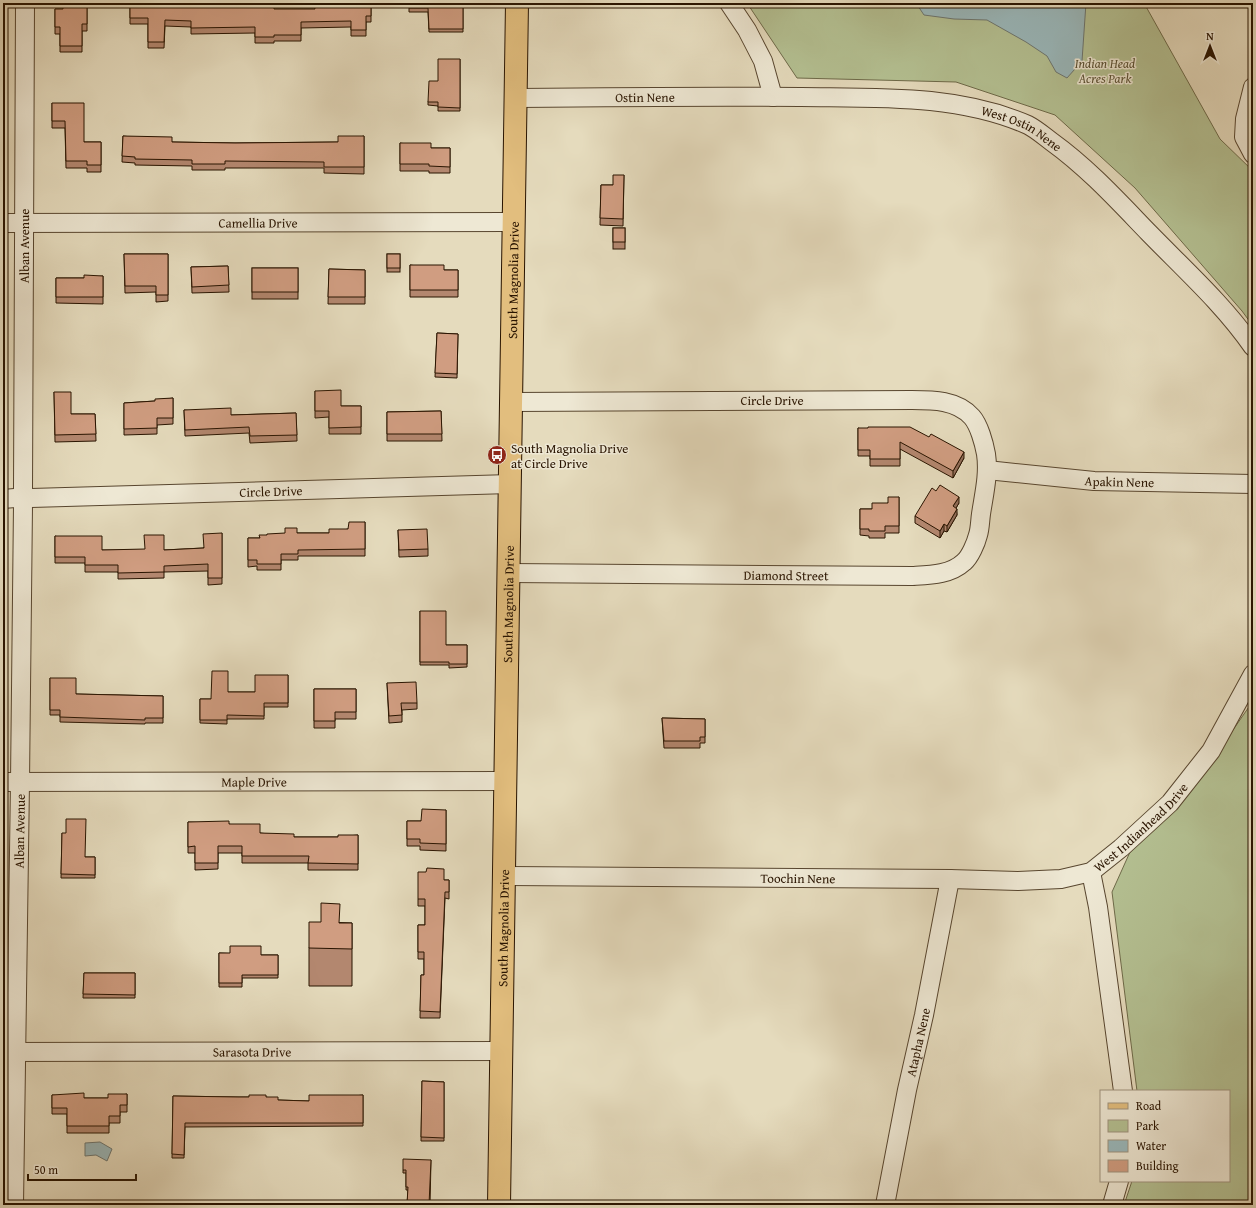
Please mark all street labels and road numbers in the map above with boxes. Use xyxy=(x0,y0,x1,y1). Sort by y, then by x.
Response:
street label: Ostin Nene xyxy=(615,88,675,107)
street label: West Ostin Nene xyxy=(979,101,1066,156)
street label: Alban Avenue xyxy=(15,209,34,283)
street label: Camellia Drive xyxy=(218,213,298,233)
street label: South Magnolia Drive xyxy=(503,221,524,339)
street label: Circle Drive xyxy=(740,391,804,410)
street label: Apakin Nene xyxy=(1084,471,1154,492)
street label: Circle Drive xyxy=(239,481,303,502)
street label: South Magnolia Drive xyxy=(498,545,519,663)
street label: Diamond Street xyxy=(743,566,829,585)
street label: Maple Drive xyxy=(221,772,287,792)
street label: West Indianhead Drive xyxy=(1090,779,1193,876)
street label: Alban Avenue xyxy=(10,794,30,868)
street label: South Magnolia Drive xyxy=(493,869,514,987)
street label: Toochin Nene xyxy=(761,869,835,888)
street label: Atapha Nene xyxy=(901,1006,935,1079)
street label: Sarasota Drive xyxy=(213,1042,291,1062)

